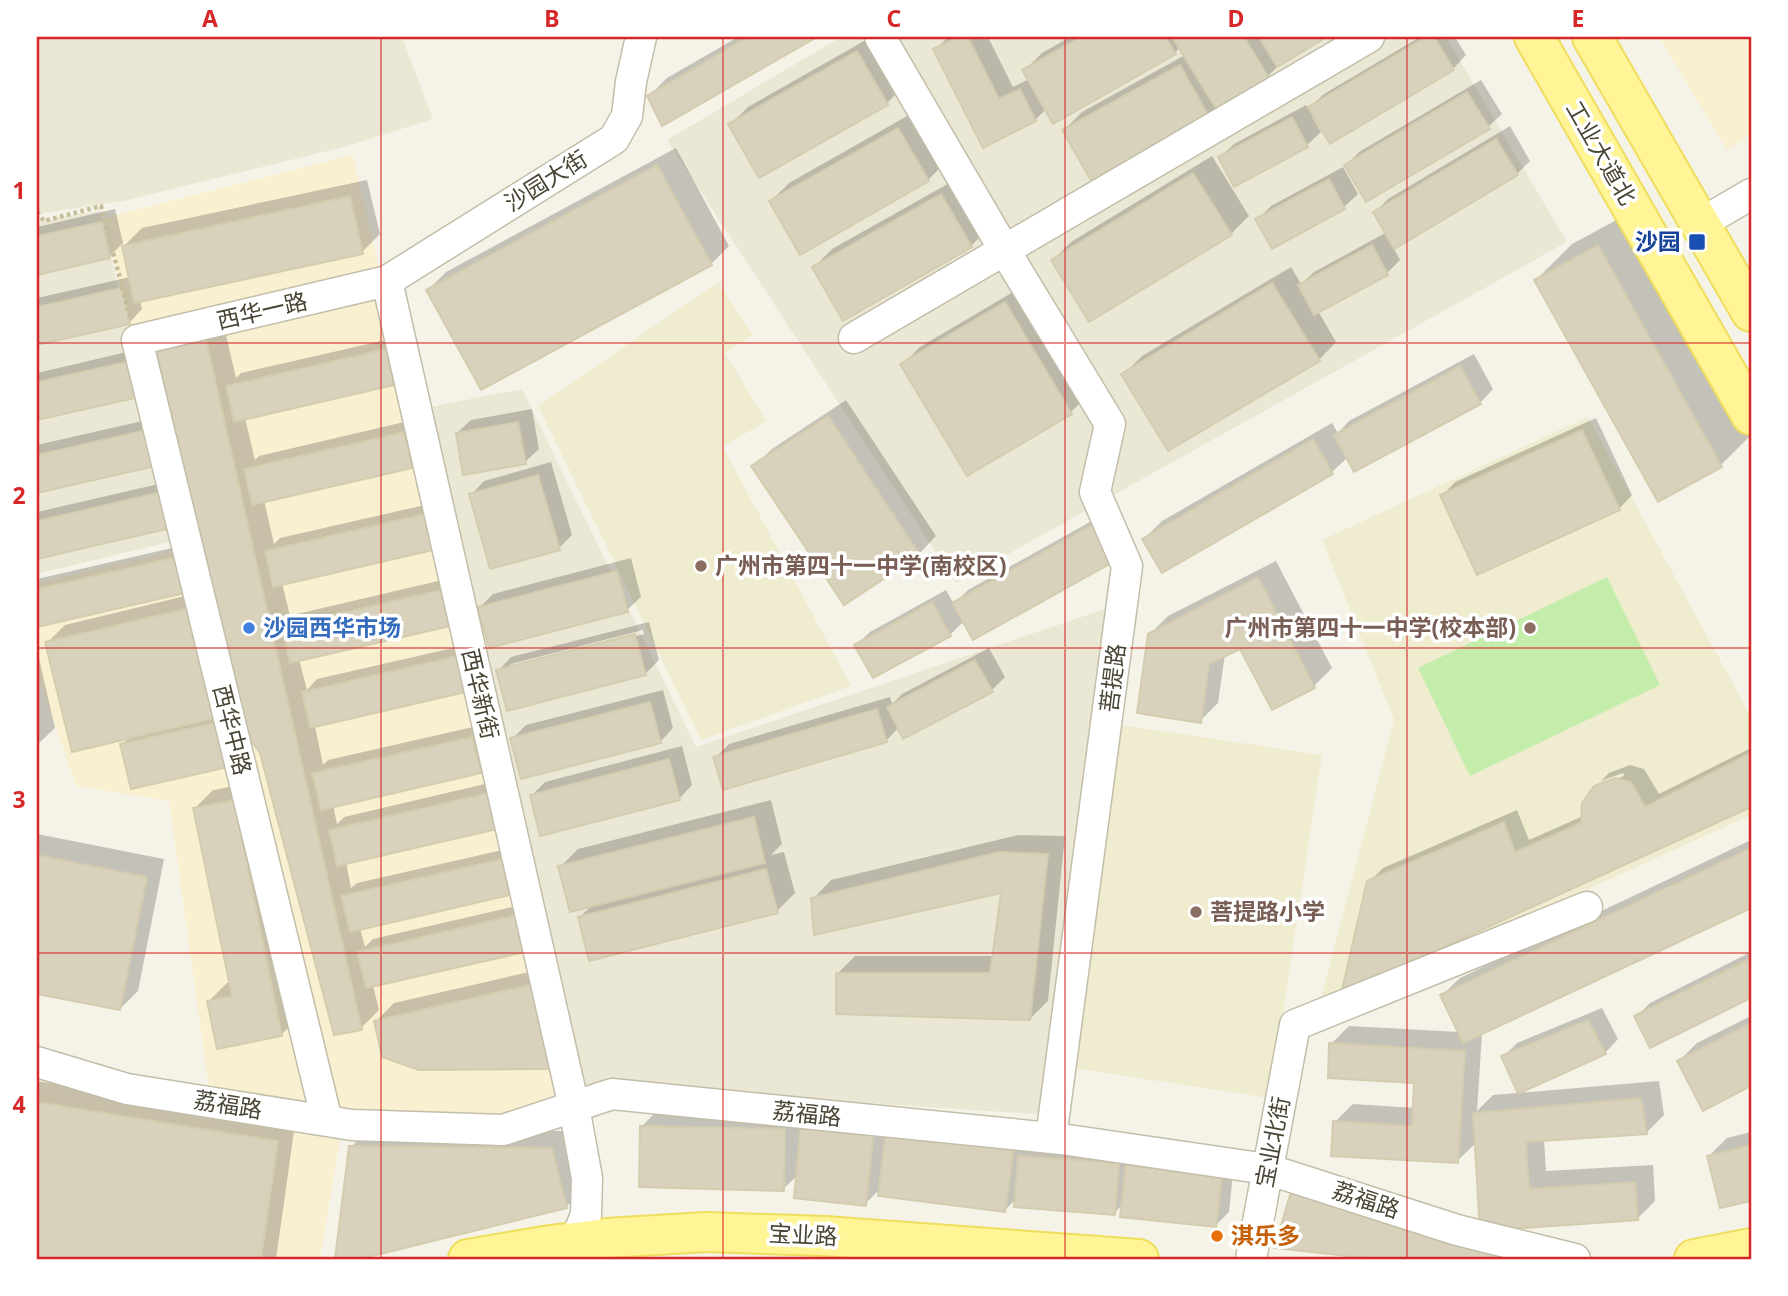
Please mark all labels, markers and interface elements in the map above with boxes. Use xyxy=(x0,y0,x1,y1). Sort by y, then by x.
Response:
text: A xyxy=(202,2,218,34)
text: B xyxy=(544,2,560,34)
text: C xyxy=(887,2,902,34)
text: D xyxy=(1228,2,1244,34)
text: E xyxy=(1572,2,1584,34)
street label: 工业大道北 xyxy=(1559,95,1644,210)
street label: 沙园大街 xyxy=(498,142,593,218)
text: 1 xyxy=(12,174,26,206)
place label: 沙园 xyxy=(1635,225,1681,257)
marker: 沙园 xyxy=(1687,232,1707,252)
street label: 西华一路 xyxy=(213,284,310,336)
text: 2 xyxy=(12,479,26,511)
place label: 广州市第四十一中学(南校区) xyxy=(715,549,1007,581)
marker: 广州市第四十一中学(南校区) xyxy=(693,558,709,574)
place label: 沙园西华市场 xyxy=(263,611,401,643)
place label: 广州市第四十一中学(校本部) xyxy=(1224,611,1516,643)
marker: 沙园西华市场 xyxy=(241,620,257,636)
marker: 广州市第四十一中学(校本部) xyxy=(1522,620,1538,636)
street label: 菩提路 xyxy=(1092,642,1132,714)
street label: 西华新街 xyxy=(455,645,507,742)
street label: 西华中路 xyxy=(206,681,260,778)
text: 3 xyxy=(12,783,26,815)
place label: 菩提路小学 xyxy=(1210,895,1325,927)
marker: 菩提路小学 xyxy=(1188,904,1204,920)
street label: 荔福路 xyxy=(192,1083,265,1125)
text: 4 xyxy=(12,1088,26,1120)
street label: 荔福路 xyxy=(771,1093,843,1133)
street label: 宝业北街 xyxy=(1248,1094,1297,1190)
street label: 荔福路 xyxy=(1329,1173,1404,1225)
street label: 宝业路 xyxy=(768,1216,838,1252)
place label: 淇乐多 xyxy=(1231,1219,1300,1251)
marker: 淇乐多 xyxy=(1209,1228,1225,1244)

